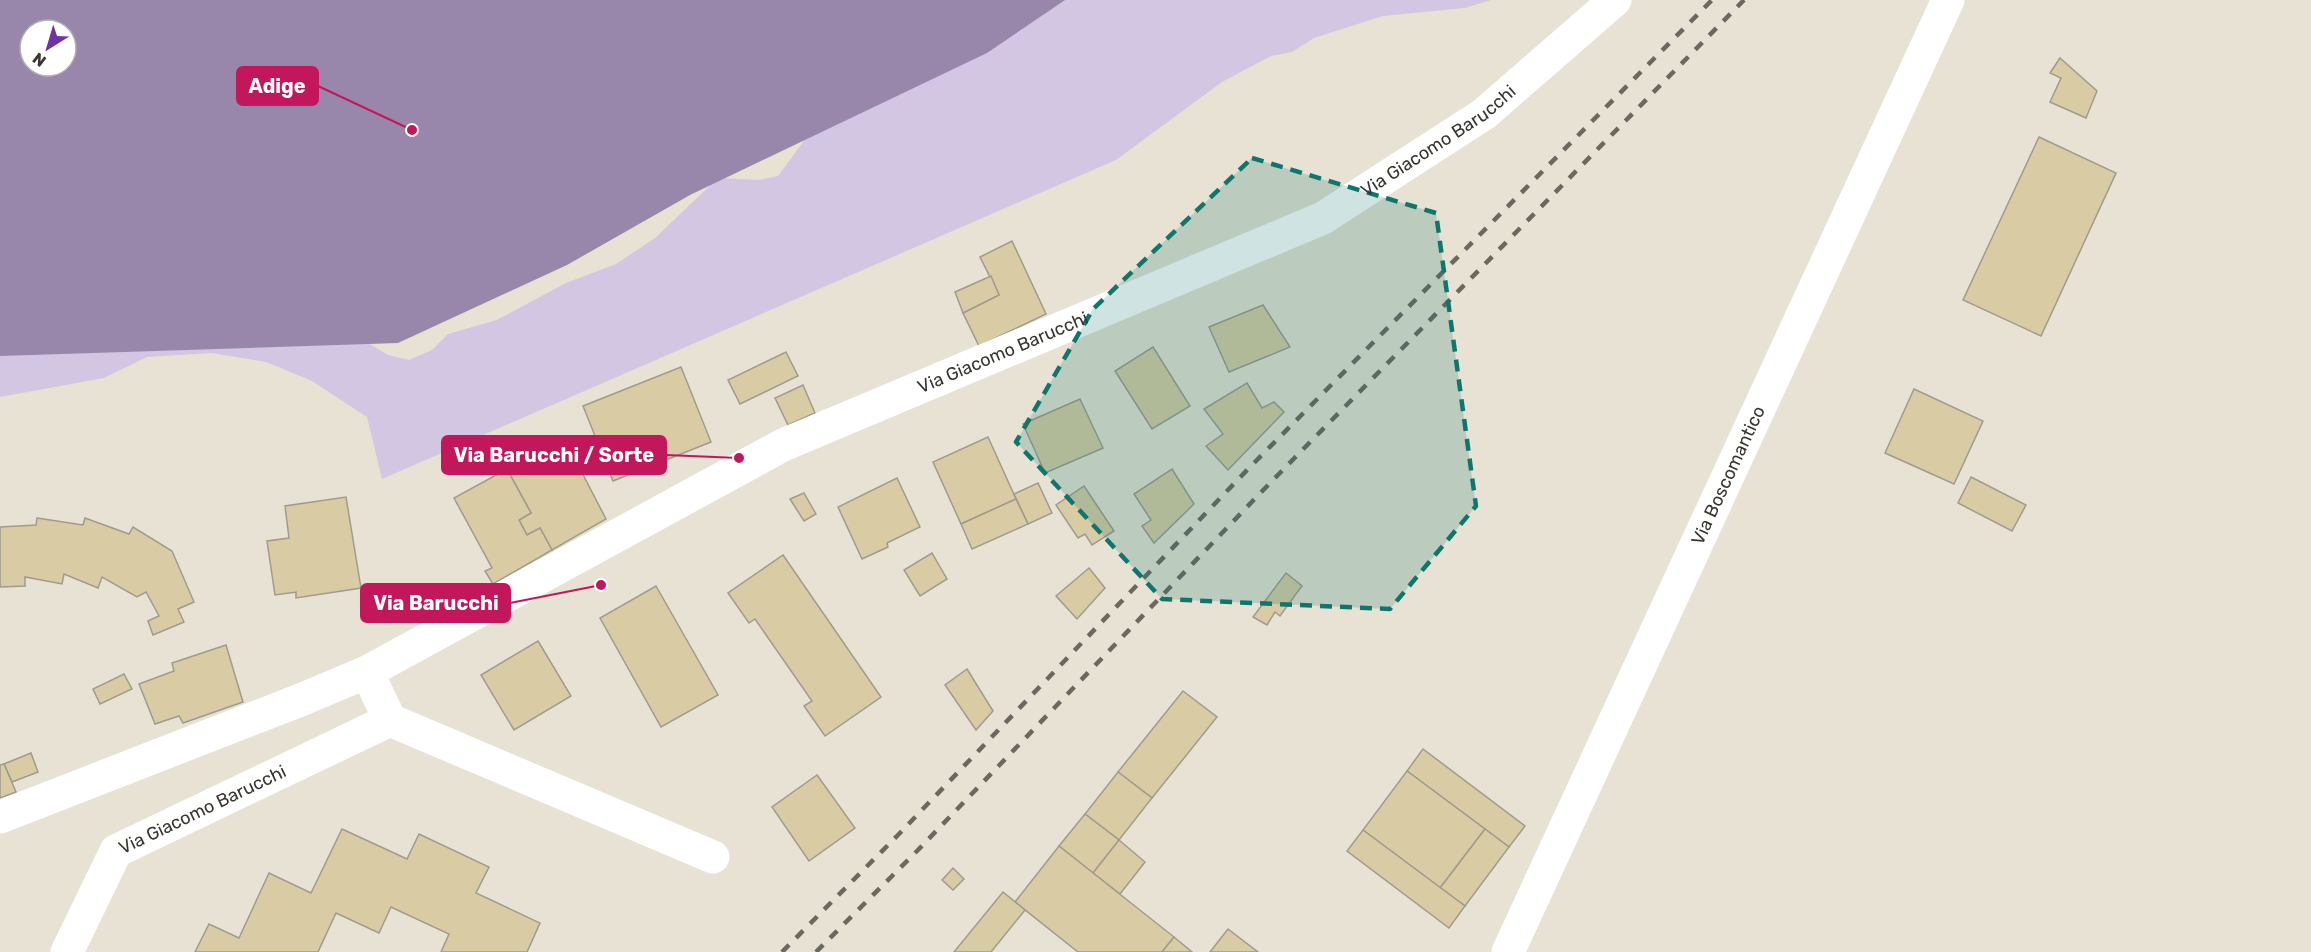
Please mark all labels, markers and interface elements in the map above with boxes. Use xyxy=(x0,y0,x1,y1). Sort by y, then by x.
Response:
north arrow xyxy=(18,18,78,78)
text: N xyxy=(29,49,50,71)
callout: Adige xyxy=(237,67,318,105)
text: Adige xyxy=(248,74,306,98)
street label: Via Giacomo Barucchi xyxy=(1357,80,1520,202)
street label: Via Giacomo Barucchi xyxy=(914,307,1091,398)
street label: Via Boscomantico xyxy=(1687,402,1770,548)
callout: Via Barucchi / Sorte xyxy=(442,436,666,474)
text: Via Barucchi / Sorte xyxy=(454,443,654,467)
callout: Via Barucchi xyxy=(361,584,510,622)
text: Via Barucchi xyxy=(373,591,499,615)
street label: Via Giacomo Barucchi xyxy=(115,760,290,859)

